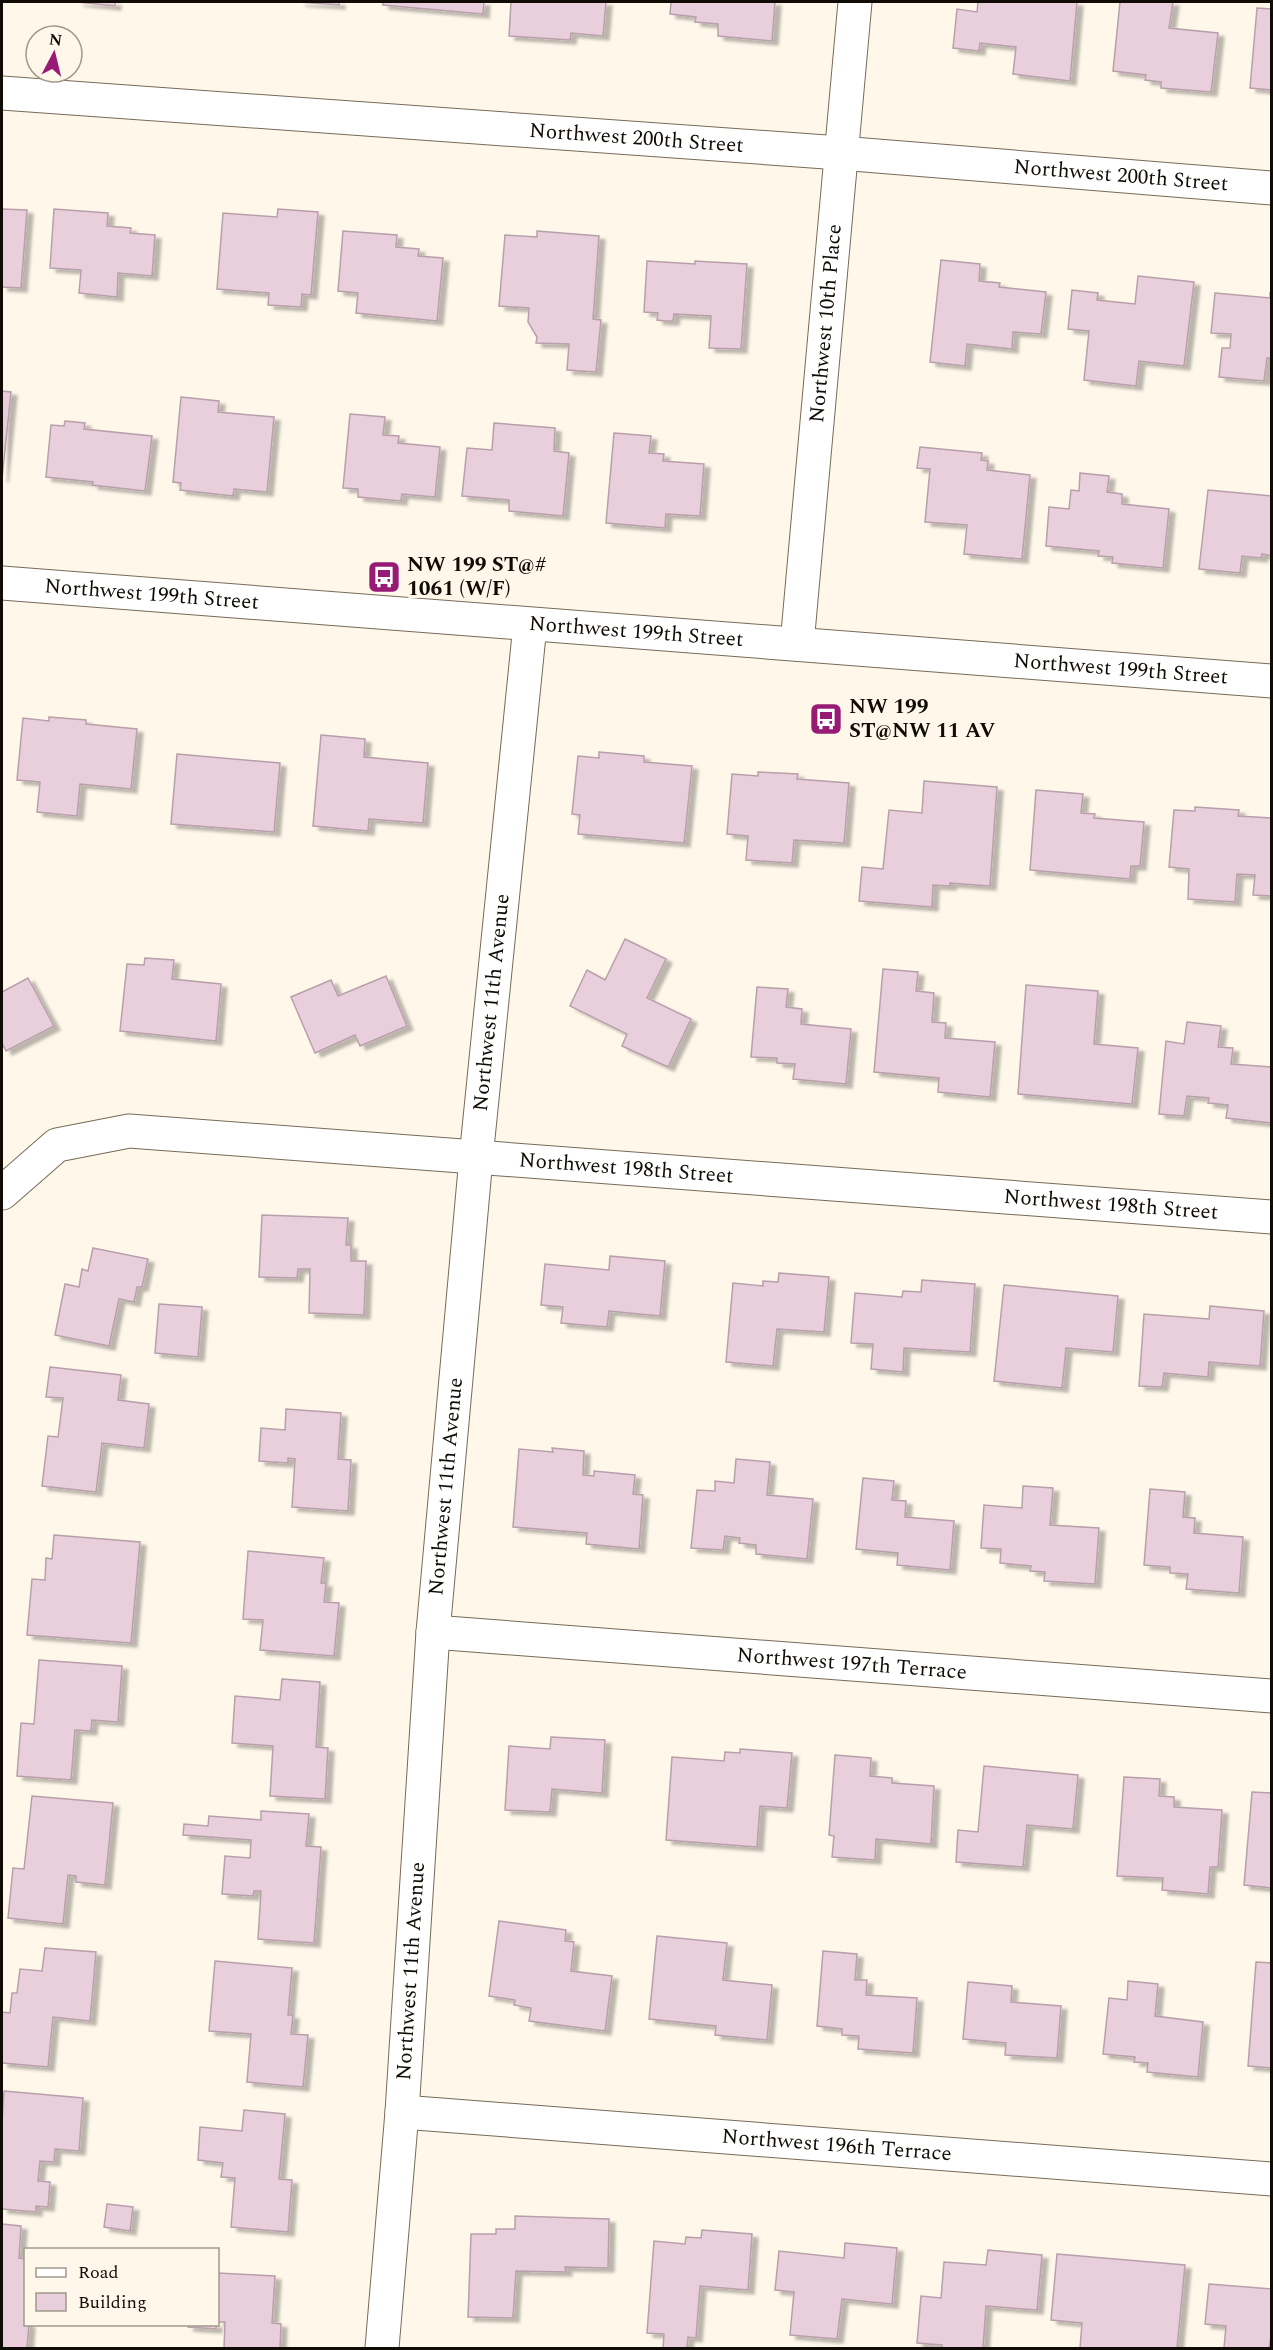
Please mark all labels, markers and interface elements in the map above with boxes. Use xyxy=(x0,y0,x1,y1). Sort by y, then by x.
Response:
north arrow xyxy=(24,24,84,84)
text: N xyxy=(48,27,64,53)
street label: Northwest 200th Street xyxy=(528,115,745,162)
street label: Northwest 200th Street xyxy=(1012,151,1229,200)
street label: Northwest 10th Place xyxy=(801,223,851,424)
place label: NW 199 ST@# 1061 (W/F) xyxy=(407,549,547,605)
bus stop icon: NW 199 ST@# 1061 (W/F) xyxy=(366,559,402,595)
street label: Northwest 199th Street xyxy=(43,570,260,619)
street label: Northwest 199th Street xyxy=(528,608,745,656)
street label: Northwest 199th Street xyxy=(1012,645,1229,694)
place label: NW 199 ST@NW 11 AV xyxy=(849,691,995,747)
bus stop icon: NW 199 ST@NW 11 AV xyxy=(808,701,844,737)
street label: Northwest 11th Avenue xyxy=(465,892,519,1113)
street label: Northwest 198th Street xyxy=(518,1144,735,1192)
street label: Northwest 198th Street xyxy=(1002,1181,1219,1229)
street label: Northwest 11th Avenue xyxy=(420,1376,472,1597)
street label: Northwest 197th Terrace xyxy=(736,1639,968,1689)
street label: Northwest 11th Avenue xyxy=(388,1861,434,2081)
street label: Northwest 196th Terrace xyxy=(721,2121,953,2170)
legend xyxy=(24,2248,219,2326)
text: Road xyxy=(78,2259,119,2286)
text: Building xyxy=(78,2289,147,2316)

